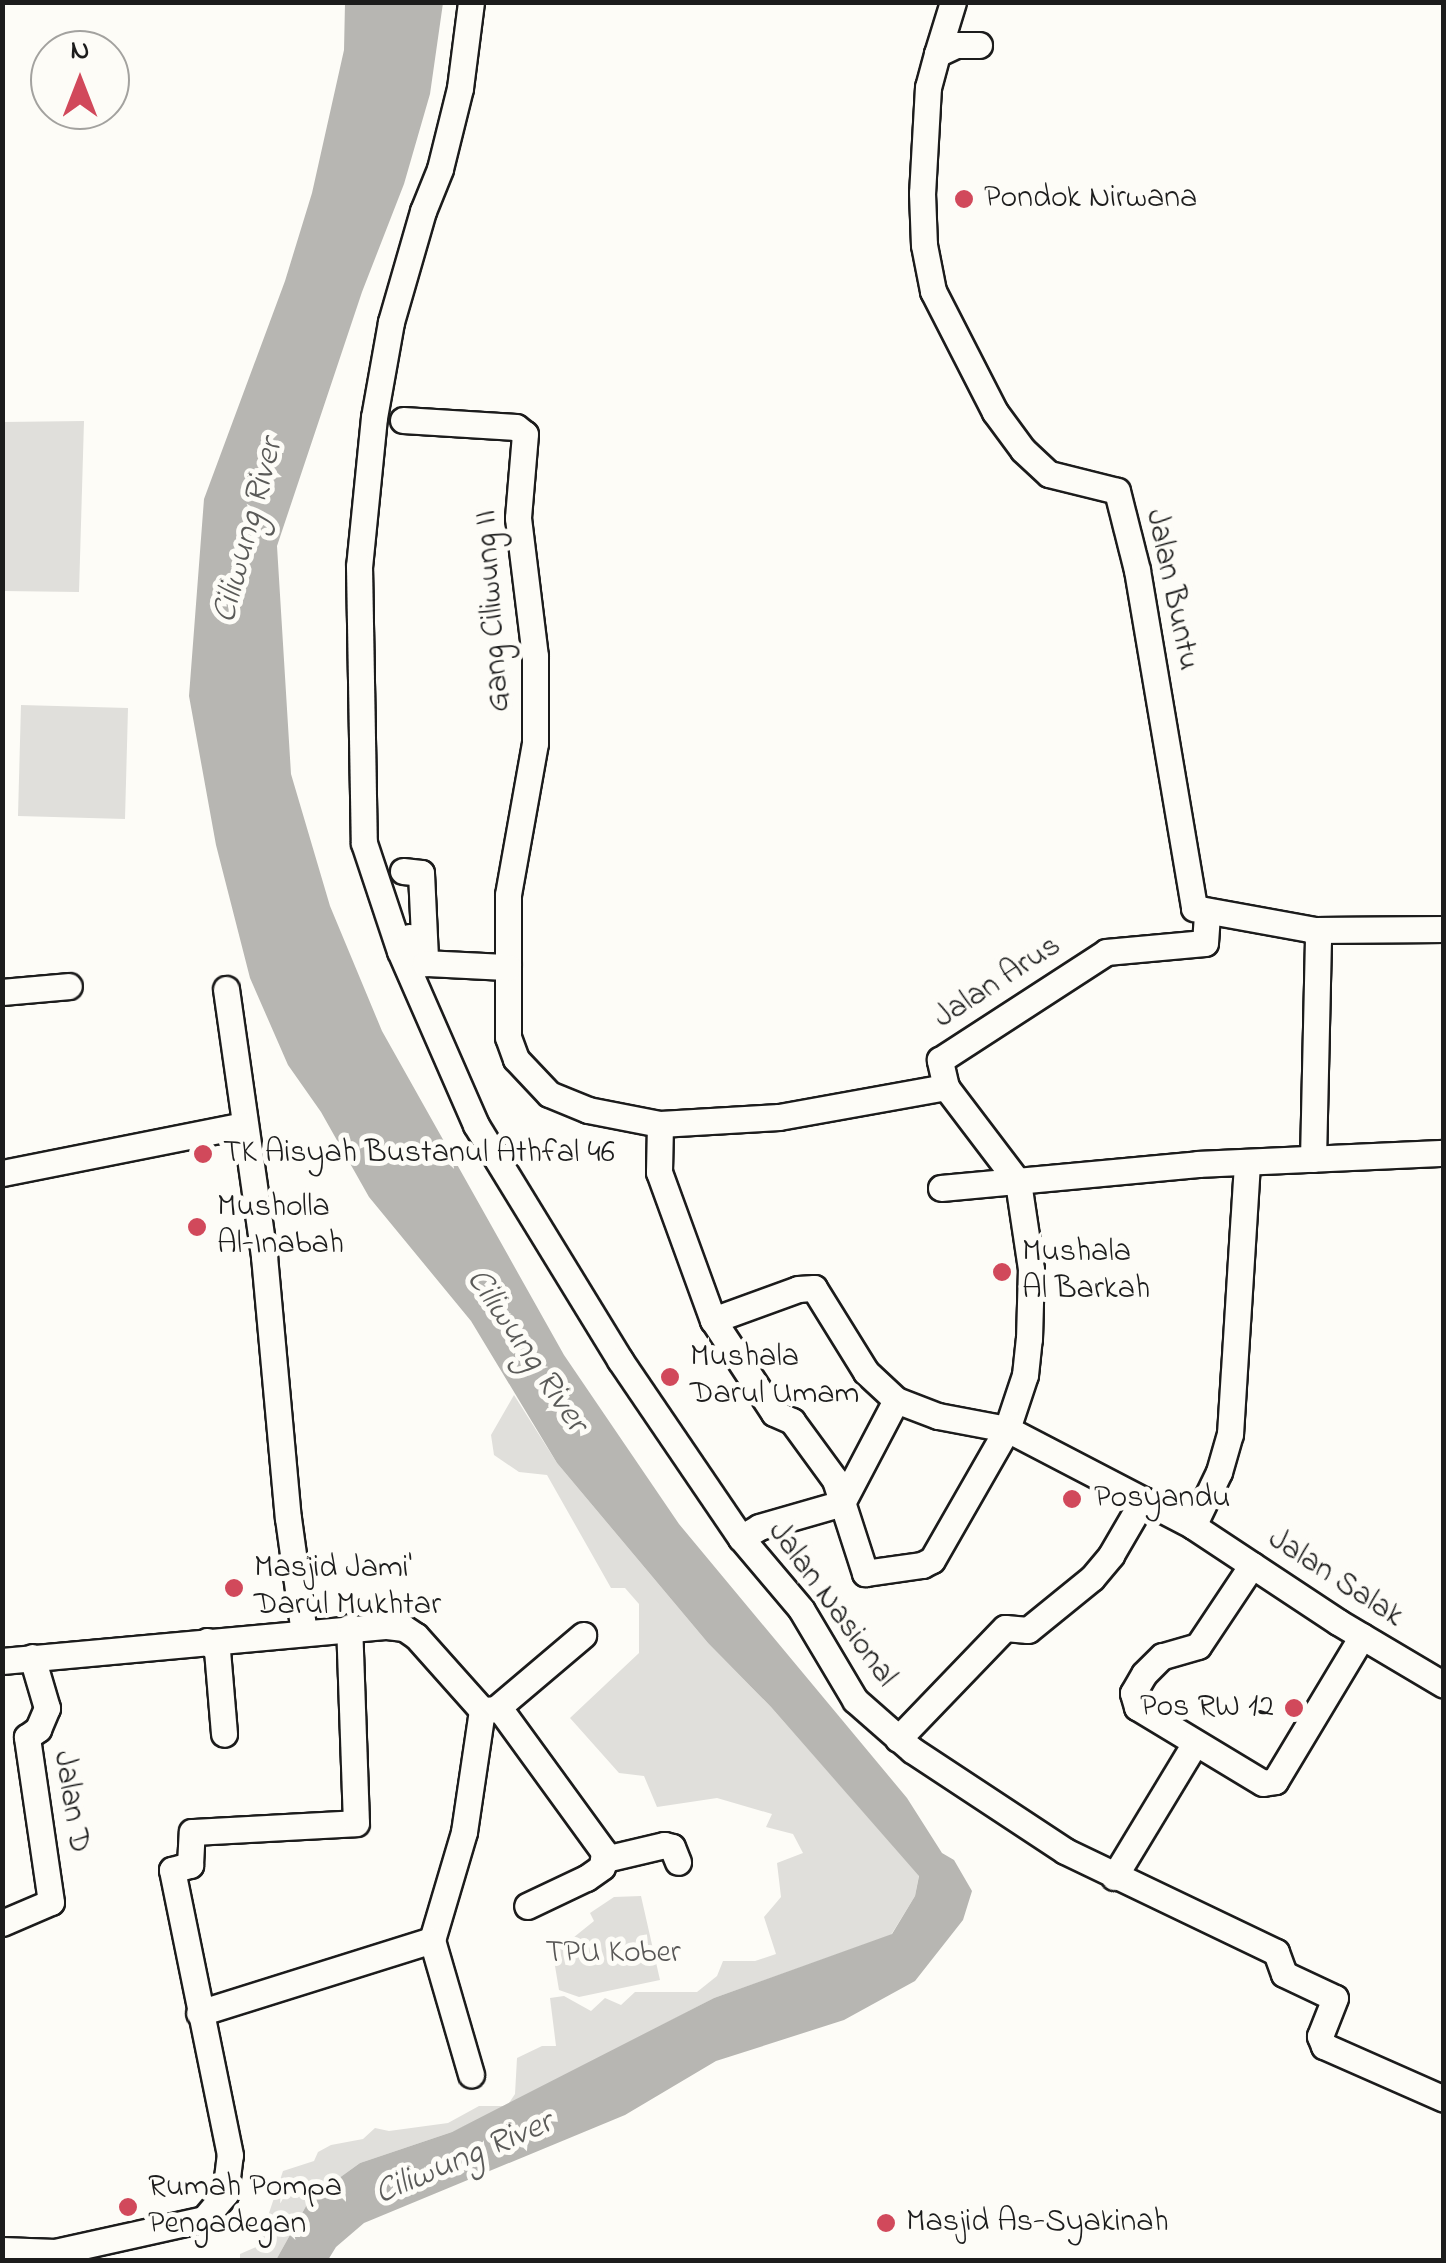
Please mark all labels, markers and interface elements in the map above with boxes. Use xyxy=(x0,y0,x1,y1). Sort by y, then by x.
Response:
north arrow xyxy=(30,30,130,130)
text: N xyxy=(71,31,89,72)
place label: Pondok Nirwana xyxy=(984,180,1197,218)
marker: Pondok Nirwana xyxy=(953,188,975,210)
water label: Ciliwung River xyxy=(204,434,294,628)
street label: Jalan Buntu xyxy=(1135,506,1207,674)
street label: Gang Ciliwung II xyxy=(468,509,520,713)
street label: Jalan Arus xyxy=(927,928,1069,1038)
place label: TK Aisyah Bustanul Athfal 46 xyxy=(223,1135,615,1173)
marker: TK Aisyah Bustanul Athfal 46 xyxy=(192,1143,214,1165)
place label: Musholla Al-Inabah xyxy=(217,1190,344,1265)
marker: Musholla Al-Inabah xyxy=(186,1216,208,1238)
place label: Mushala Al Barkah xyxy=(1022,1235,1150,1310)
water label: Ciliwung River xyxy=(456,1261,596,1441)
marker: Mushala Al Barkah xyxy=(991,1261,1013,1283)
place label: Mushala Darul Umam xyxy=(690,1340,859,1415)
marker: Mushala Darul Umam xyxy=(659,1366,681,1388)
place label: Posyandu xyxy=(1094,1480,1231,1518)
marker: Posyandu xyxy=(1059,1486,1085,1512)
street label: Jalan Nasional xyxy=(758,1515,904,1695)
street label: Jalan Salak xyxy=(1260,1521,1410,1637)
place label: Masjid Jami' Darul Mukhtar xyxy=(254,1551,441,1626)
marker: Masjid Jami' Darul Mukhtar xyxy=(223,1577,245,1599)
place label: Pos RW 12 xyxy=(1140,1689,1274,1727)
marker: Pos RW 12 xyxy=(1283,1697,1305,1719)
street label: Jalan D xyxy=(43,1748,97,1856)
park label: TPU Kober xyxy=(545,1935,681,1973)
water label: Ciliwung River xyxy=(369,2103,559,2215)
place label: Rumah Pompa Pengadegan xyxy=(148,2170,342,2245)
marker: Rumah Pompa Pengadegan xyxy=(117,2196,139,2218)
place label: Masjid As-Syakinah xyxy=(906,2204,1169,2242)
marker: Masjid As-Syakinah xyxy=(875,2212,897,2234)

